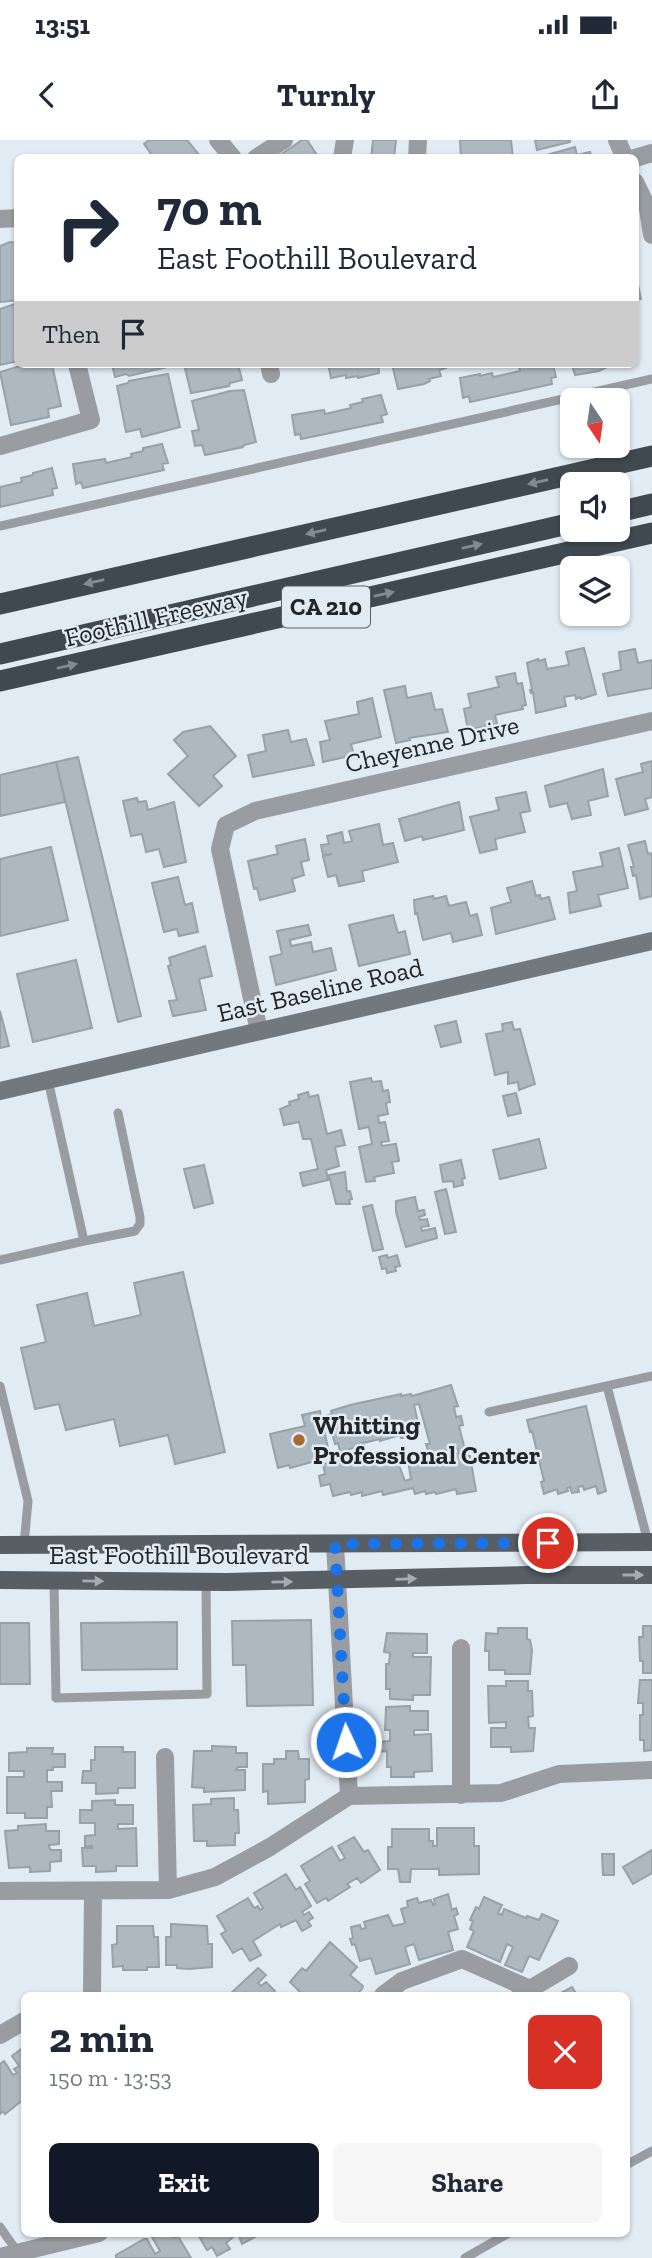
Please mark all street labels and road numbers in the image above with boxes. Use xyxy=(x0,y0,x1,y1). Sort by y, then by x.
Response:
street label: Foothill Freeway xyxy=(61,580,251,654)
road number: CA 210 xyxy=(282,586,370,628)
street label: Cheyenne Drive xyxy=(342,708,522,780)
street label: East Baseline Road xyxy=(214,951,426,1029)
street label: East Foothill Boulevard xyxy=(49,1539,309,1571)

